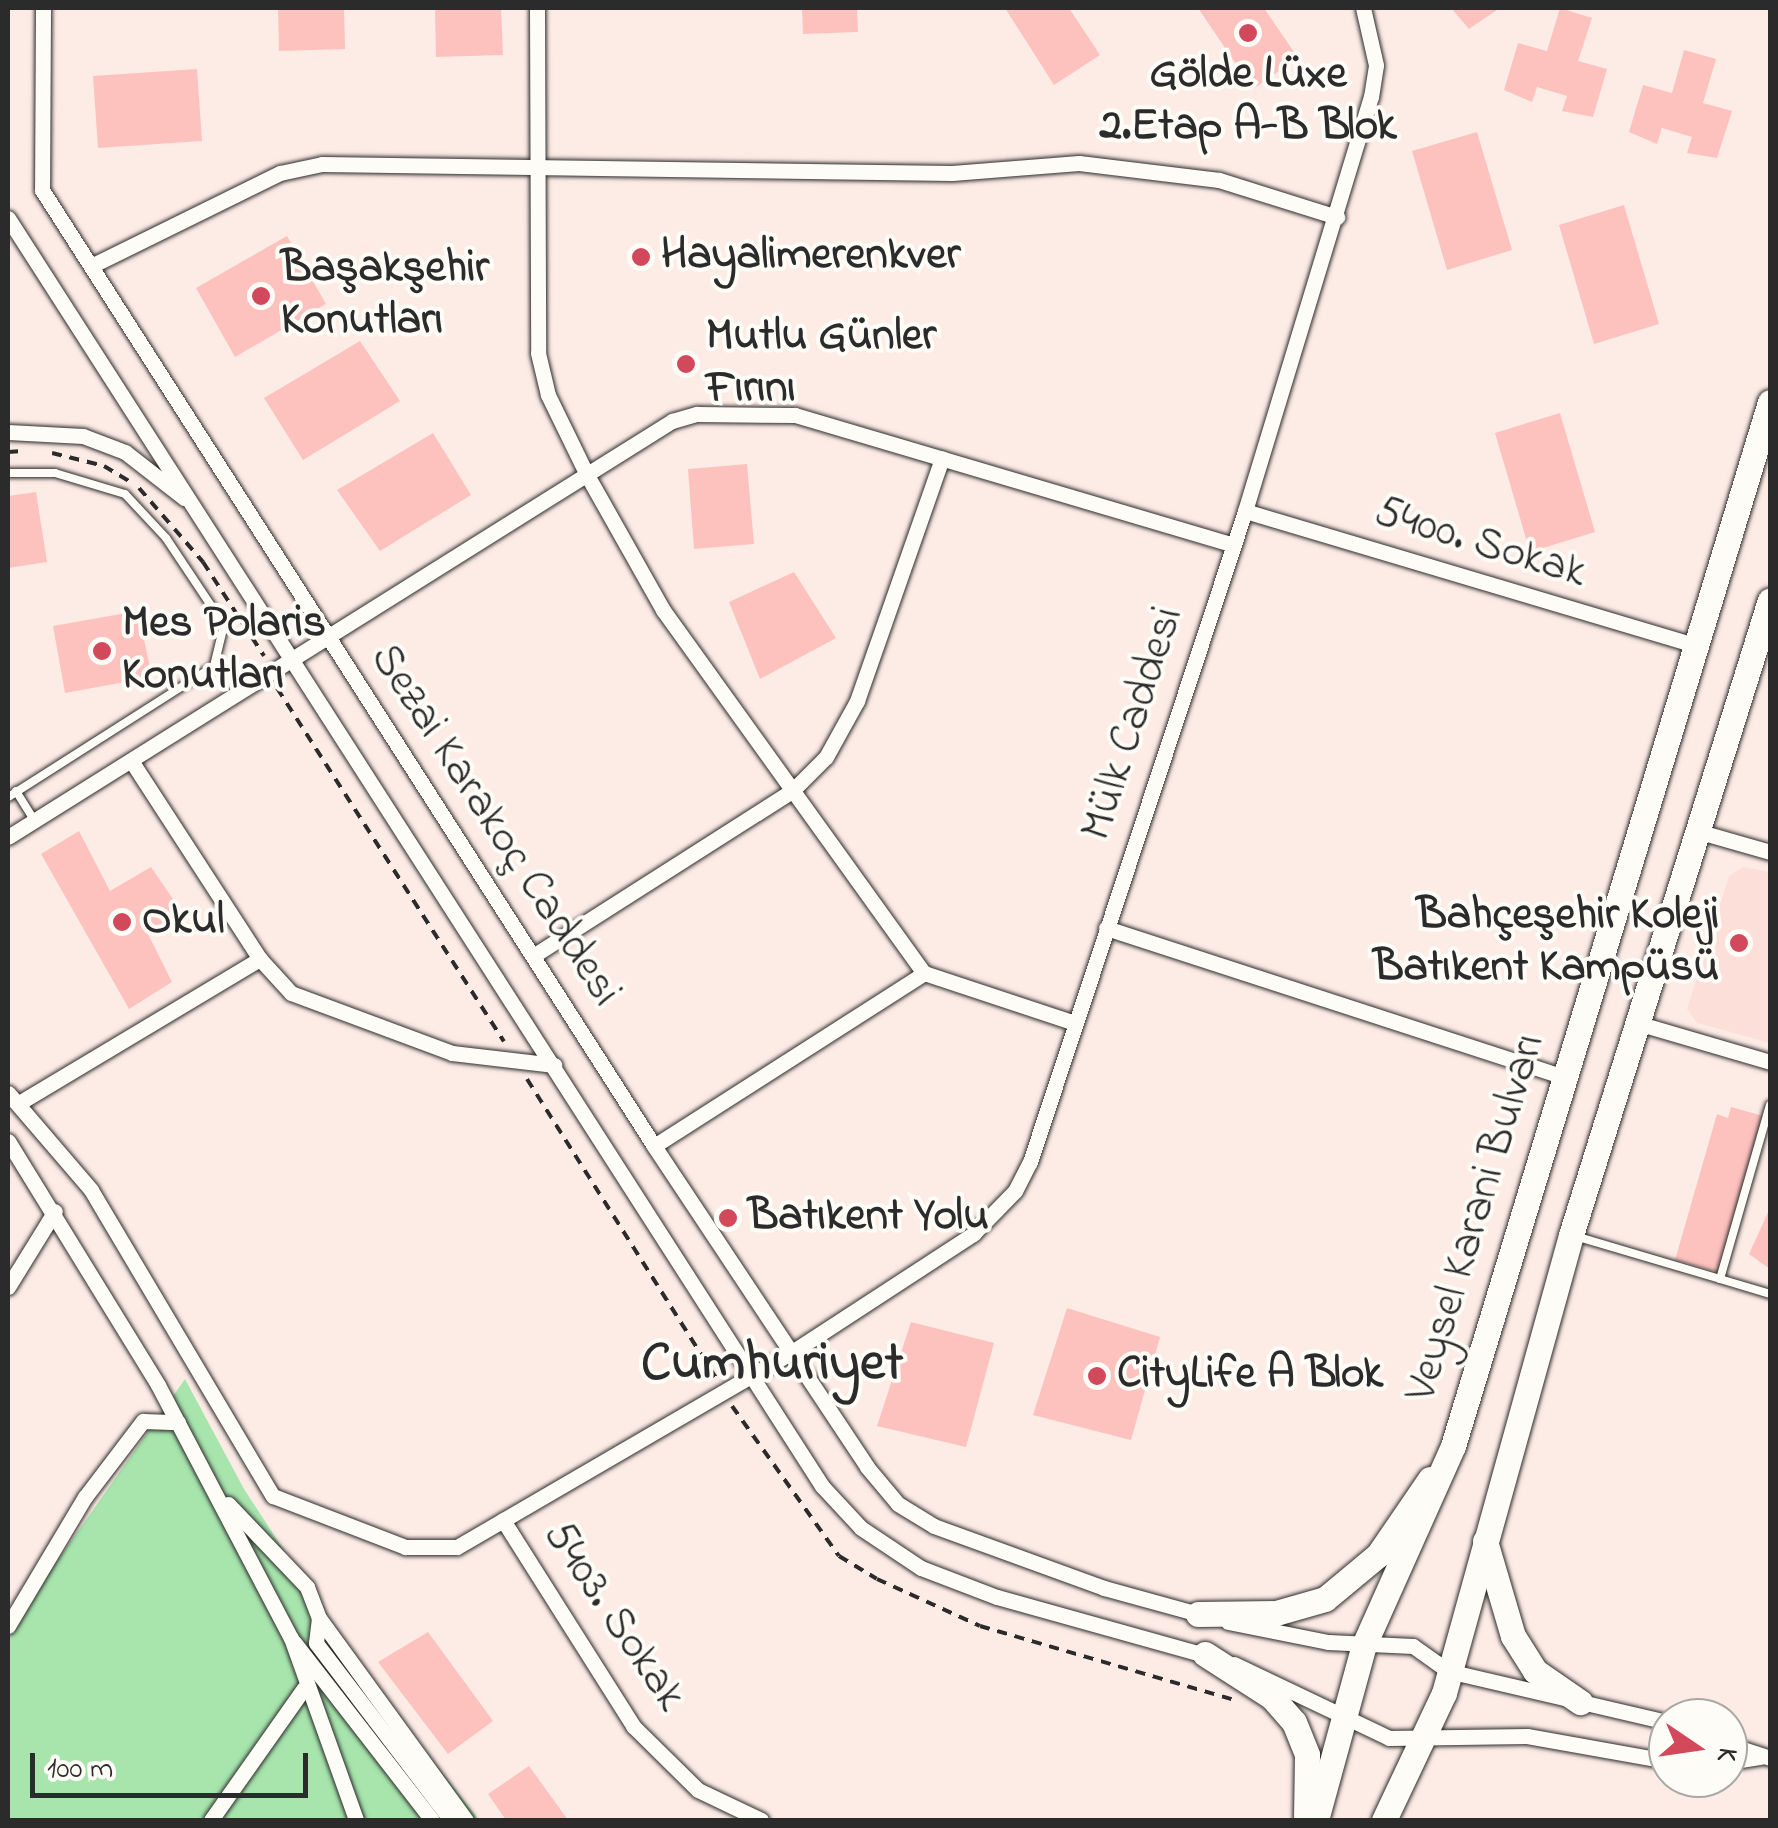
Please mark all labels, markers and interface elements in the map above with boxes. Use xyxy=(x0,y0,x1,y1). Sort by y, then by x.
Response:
marker: Gölde Lüxe 2.Etap A-B Blok xyxy=(1237,22,1259,44)
place label: Gölde Lüxe 2.Etap A-B Blok xyxy=(1100,49,1396,155)
place label: Hayalimerenkver xyxy=(661,230,960,284)
place label: Başakşehir Konutları xyxy=(281,243,489,349)
marker: Hayalimerenkver xyxy=(630,246,652,268)
marker: Başakşehir Konutları xyxy=(250,285,272,307)
place label: Mutlu Günler Fırını xyxy=(706,311,936,417)
marker: Mutlu Günler Fırını xyxy=(675,353,697,375)
street label: 5400. Sokak xyxy=(1368,486,1592,602)
place label: Mes Polaris Konutları xyxy=(122,598,326,704)
street label: Mülk Caddesi xyxy=(1071,600,1197,848)
street label: Sezai Karakoç Caddesi xyxy=(357,635,631,1017)
marker: Mes Polaris Konutları xyxy=(91,640,113,662)
place label: Bahçeşehir Koleji Batıkent Kampüsü xyxy=(1373,890,1719,996)
place label: Okul xyxy=(142,895,224,949)
marker: Okul xyxy=(111,911,133,933)
marker: Bahçeşehir Koleji Batıkent Kampüsü xyxy=(1728,932,1750,954)
street label: Veysel Karani Bulvarı xyxy=(1395,1028,1559,1408)
place label: Batıkent Yolu xyxy=(748,1191,989,1245)
marker: Batıkent Yolu xyxy=(717,1207,739,1229)
district label: Cumhuriyet xyxy=(641,1333,903,1399)
place label: CityLife A Blok xyxy=(1117,1349,1383,1403)
marker: CityLife A Blok xyxy=(1086,1365,1108,1387)
street label: 5403. Sokak xyxy=(530,1512,696,1722)
north arrow xyxy=(1648,1698,1748,1798)
scale bar xyxy=(35,1733,312,1795)
text: K xyxy=(1704,1743,1747,1766)
text: 100 m xyxy=(47,1748,113,1792)

